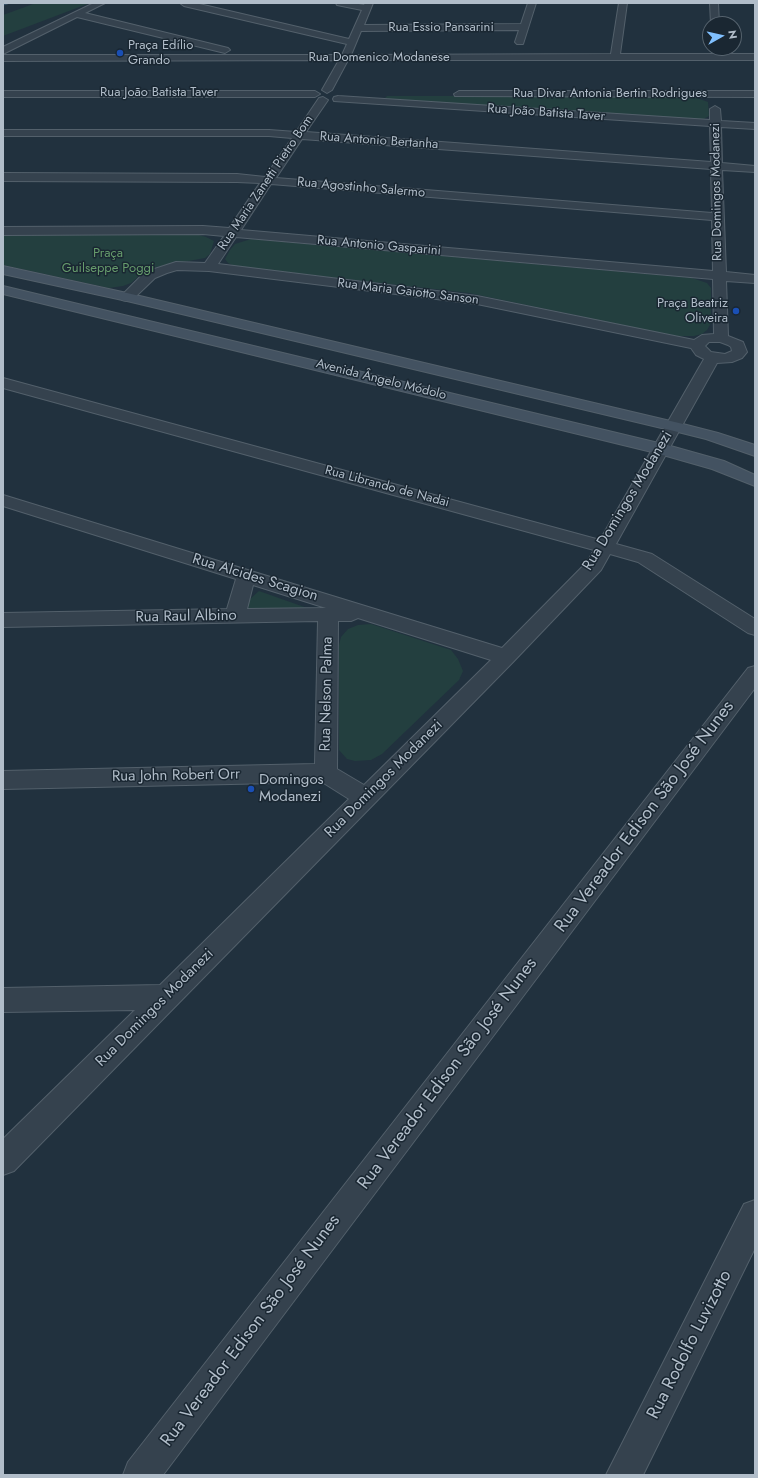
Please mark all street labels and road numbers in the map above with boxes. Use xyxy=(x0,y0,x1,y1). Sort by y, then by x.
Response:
street label: Rua Essio Pansarini xyxy=(388,20,494,36)
street label: Rua Domenico Modanese xyxy=(308,50,450,66)
street label: Rua João Batista Taver xyxy=(100,85,218,101)
street label: Rua Divar Antonia Bertin Rodrigues xyxy=(513,86,707,102)
street label: Rua João Batista Taver xyxy=(487,101,605,125)
street label: Rua Maria Zanetti Pietro Bom xyxy=(215,113,317,253)
street label: Rua Domingos Modanezi xyxy=(708,123,726,261)
street label: Rua Antonio Bertanha xyxy=(319,129,439,153)
street label: Rua Agostinho Salermo xyxy=(296,175,426,201)
street label: Rua Antonio Gasparini xyxy=(316,233,442,259)
street label: Rua Maria Gaiotto Sanson xyxy=(336,276,480,308)
street label: Avenida Ângelo Módolo xyxy=(314,356,448,404)
street label: Rua Domingos Modanezi xyxy=(579,428,677,574)
street label: Rua Librando de Nadai xyxy=(323,463,451,511)
street label: Rua Alcides Scagion xyxy=(190,550,320,606)
street label: Rua Raul Albino xyxy=(135,607,237,627)
street label: Rua Nelson Palma xyxy=(317,636,337,752)
street label: Rua Vereador Edison São José Nunes xyxy=(551,697,739,937)
street label: Rua Domingos Modanezi xyxy=(321,716,447,842)
street label: Rua John Robert Orr xyxy=(112,766,240,786)
street label: Rua Domingos Modanezi xyxy=(92,945,218,1071)
street label: Rua Vereador Edison São José Nunes xyxy=(354,954,542,1194)
street label: Rua Vereador Edison São José Nunes xyxy=(157,1211,345,1451)
street label: Rua Rodolfo Luvizotto xyxy=(643,1267,737,1423)

